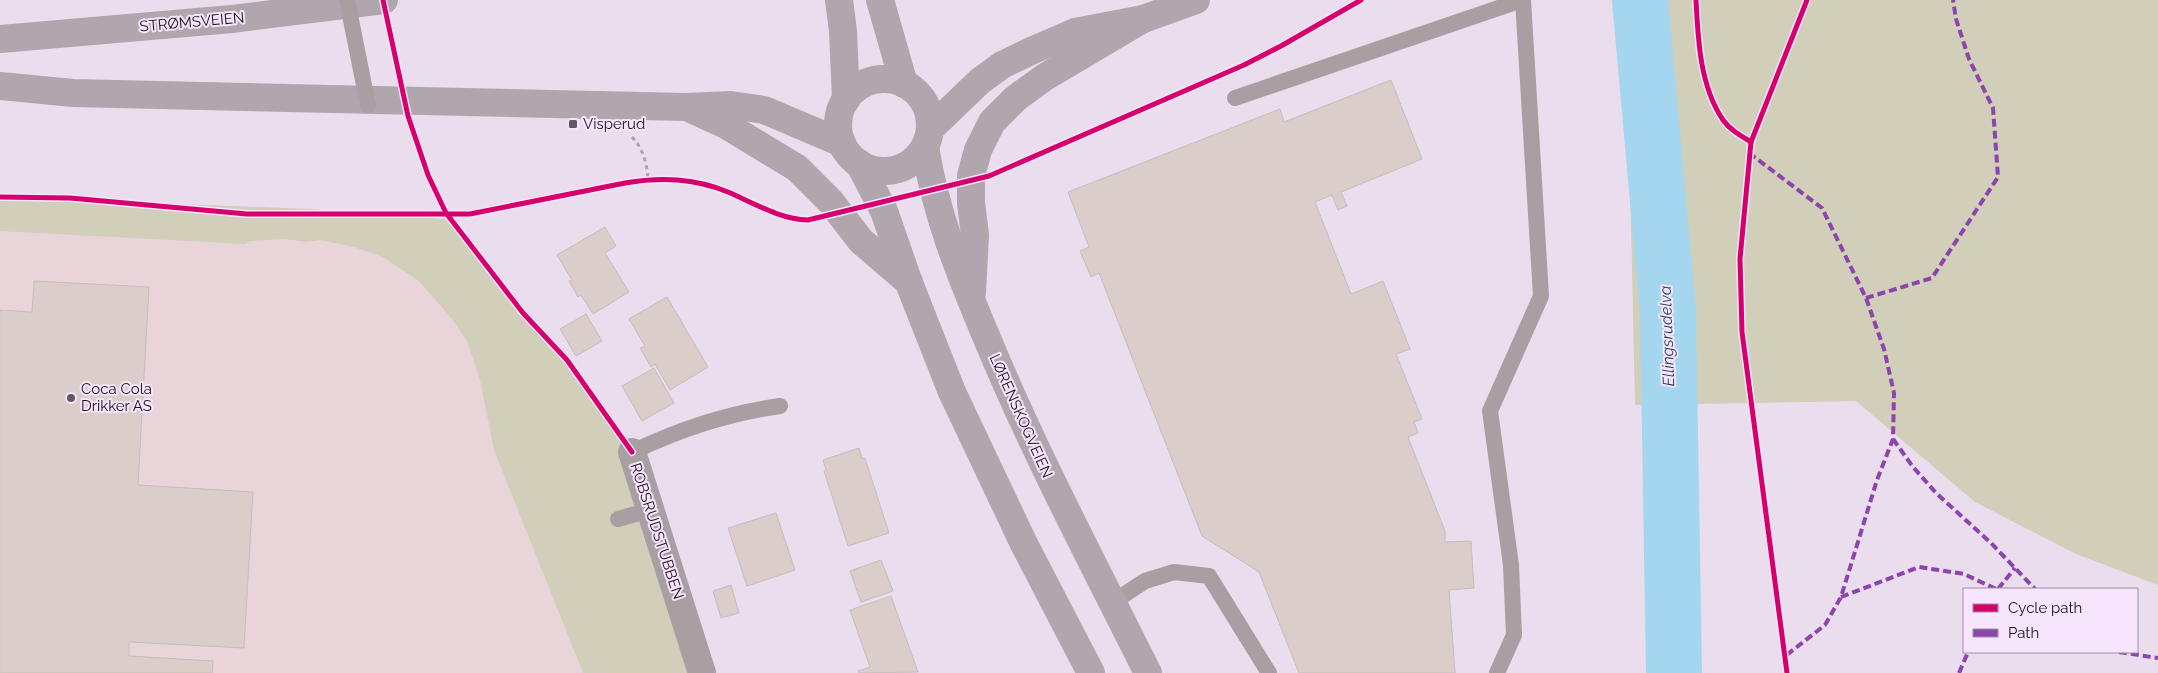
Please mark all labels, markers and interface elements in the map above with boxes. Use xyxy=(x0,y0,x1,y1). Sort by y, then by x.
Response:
street label: STRØMSVEIEN xyxy=(139,8,245,36)
place label: Visperud xyxy=(583,115,645,133)
marker: Visperud xyxy=(567,118,579,130)
water label: Ellingsrudelva xyxy=(1656,285,1678,387)
street label: LØRENSKOGVEIEN xyxy=(986,351,1056,481)
place label: Coca Cola Drikker AS xyxy=(81,380,152,415)
marker: Coca Cola Drikker AS xyxy=(65,392,77,404)
street label: ROBSRUDSTUBBEN xyxy=(626,461,688,601)
legend xyxy=(1963,588,2138,653)
text: Cycle path xyxy=(2008,599,2082,617)
text: Path xyxy=(2008,624,2039,642)

